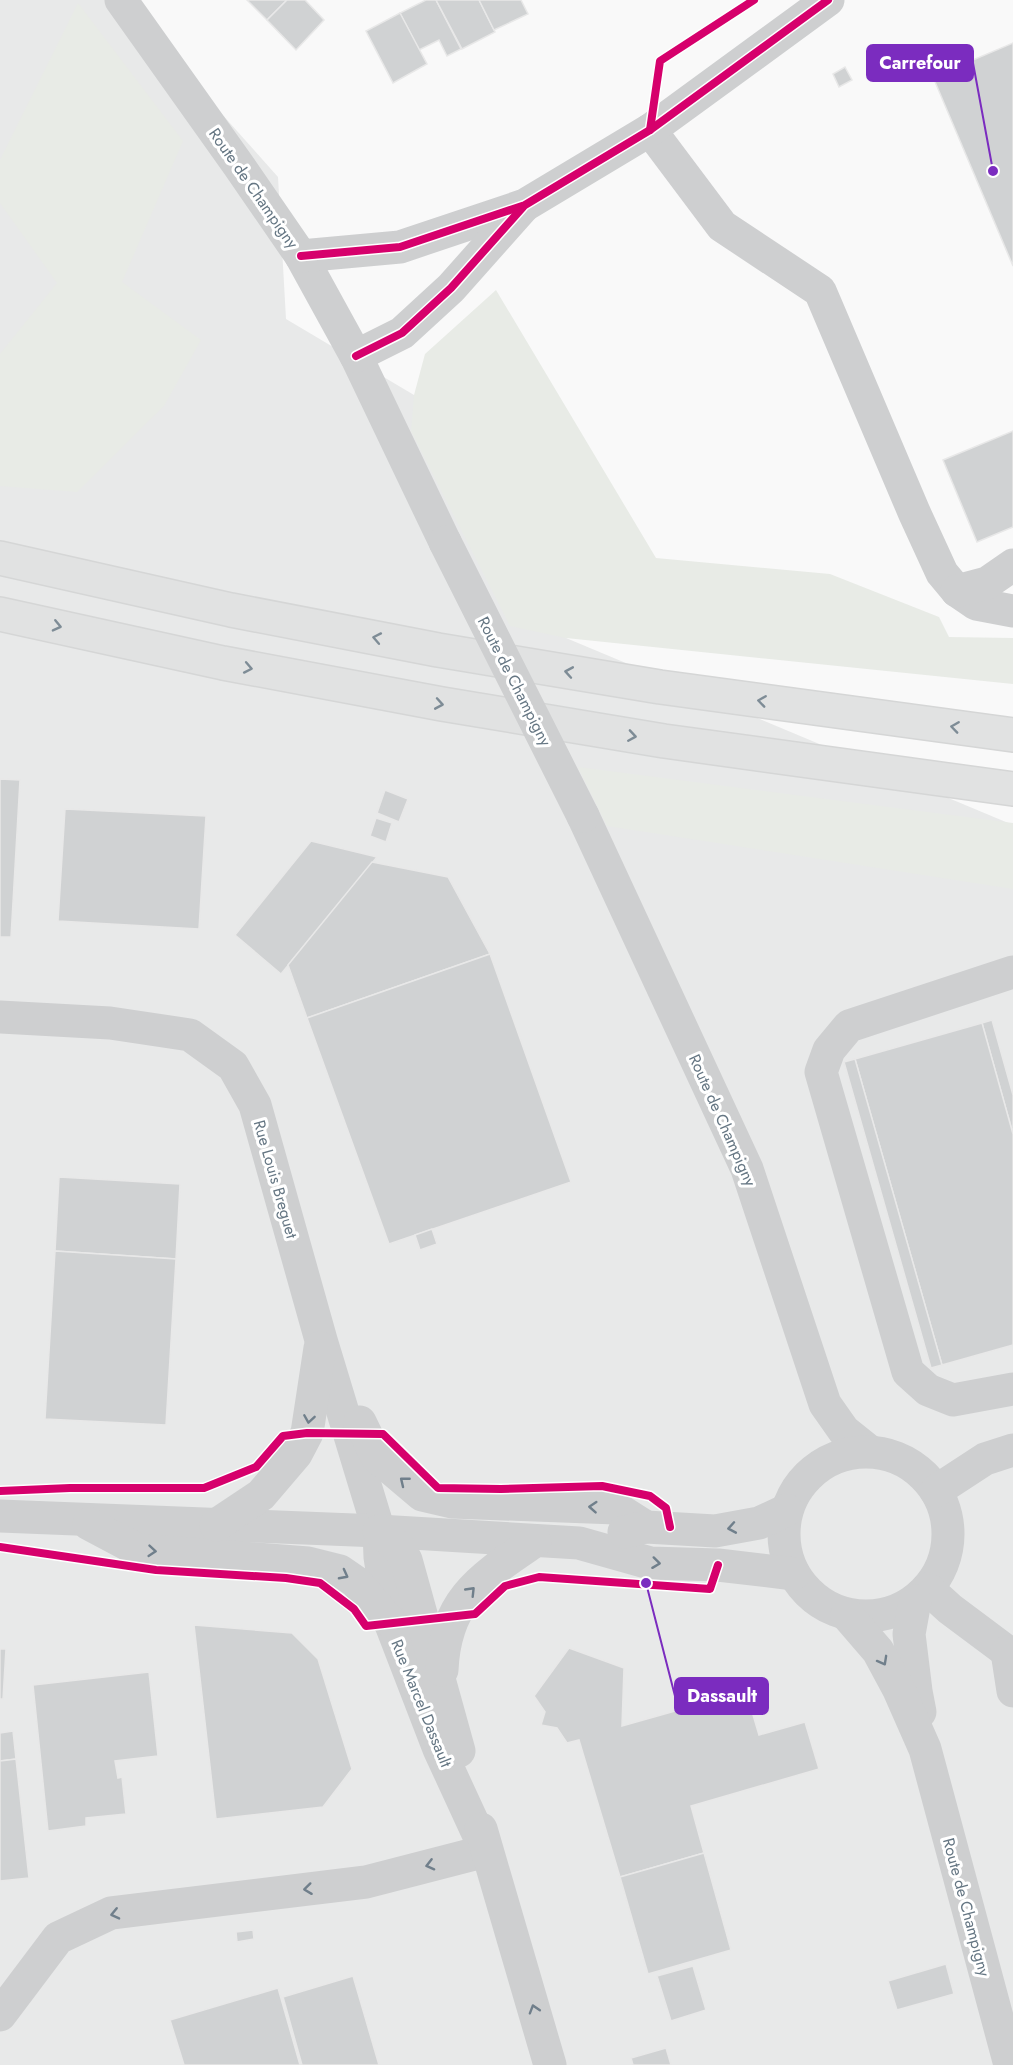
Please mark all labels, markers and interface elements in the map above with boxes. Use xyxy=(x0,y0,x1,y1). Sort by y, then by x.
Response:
callout: Carrefour xyxy=(867,45,973,81)
text: Carrefour xyxy=(879,50,961,76)
street label: Route de Champigny xyxy=(203,123,304,254)
street label: Route de Champigny xyxy=(472,613,558,751)
one-way arrow xyxy=(52,619,62,632)
one-way arrow xyxy=(372,632,382,645)
one-way arrow xyxy=(242,661,252,674)
one-way arrow xyxy=(564,666,574,679)
one-way arrow xyxy=(757,695,766,708)
one-way arrow xyxy=(434,697,444,710)
one-way arrow xyxy=(950,721,960,734)
one-way arrow xyxy=(626,729,636,742)
street label: Route de Champigny xyxy=(683,1050,762,1191)
street label: Rue Louis Breguet xyxy=(248,1117,303,1241)
one-way arrow xyxy=(303,1414,315,1423)
one-way arrow xyxy=(399,1478,410,1489)
one-way arrow xyxy=(588,1501,597,1514)
one-way arrow xyxy=(727,1521,737,1534)
one-way arrow xyxy=(147,1544,156,1557)
one-way arrow xyxy=(651,1556,660,1568)
one-way arrow xyxy=(338,1568,348,1579)
one-way arrow xyxy=(464,1587,475,1598)
street label: Rue Marcel Dassault xyxy=(385,1636,458,1771)
one-way arrow xyxy=(876,1654,887,1665)
callout: Dassault xyxy=(675,1678,768,1714)
text: Dassault xyxy=(687,1683,757,1709)
street label: Route de Champigny xyxy=(937,1835,996,1980)
one-way arrow xyxy=(425,1858,435,1871)
one-way arrow xyxy=(303,1882,313,1895)
one-way arrow xyxy=(110,1907,120,1920)
one-way arrow xyxy=(529,2004,541,2015)

